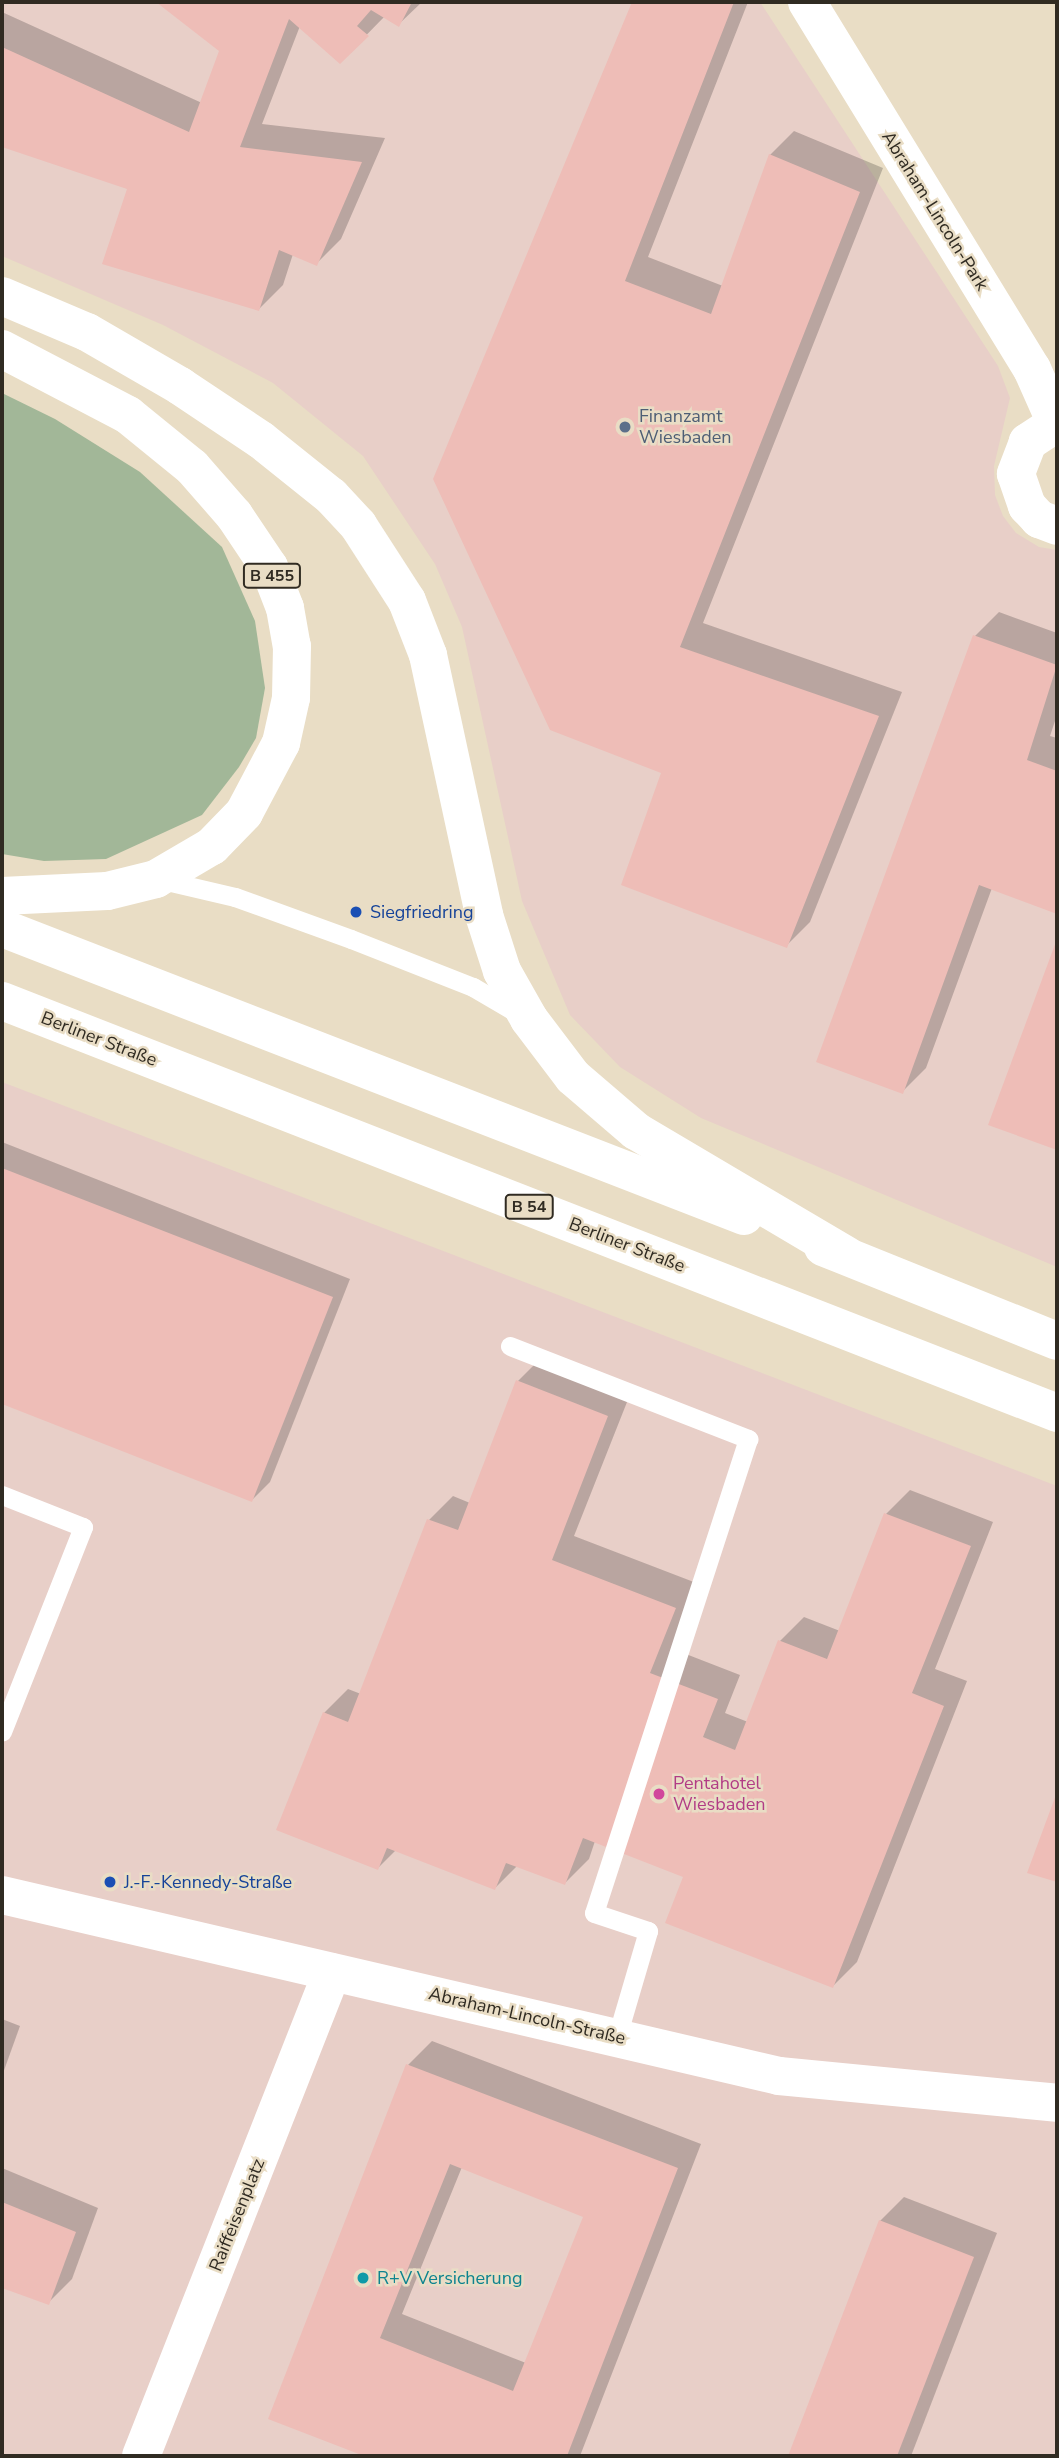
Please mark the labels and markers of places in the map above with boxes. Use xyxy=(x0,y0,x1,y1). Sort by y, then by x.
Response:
place label: Finanzamt Wiesbaden xyxy=(639,406,732,448)
marker: Finanzamt Wiesbaden xyxy=(617,419,633,435)
place label: Siegfriedring xyxy=(370,901,473,923)
marker: Siegfriedring xyxy=(348,904,364,920)
place label: Pentahotel Wiesbaden xyxy=(673,1773,766,1816)
marker: Pentahotel Wiesbaden xyxy=(651,1786,667,1802)
place label: J.-F.-Kennedy-Straße xyxy=(124,1871,292,1893)
marker: J.-F.-Kennedy-Straße xyxy=(102,1874,118,1890)
place label: R+V Versicherung xyxy=(377,2267,522,2289)
marker: R+V Versicherung xyxy=(355,2270,371,2286)

